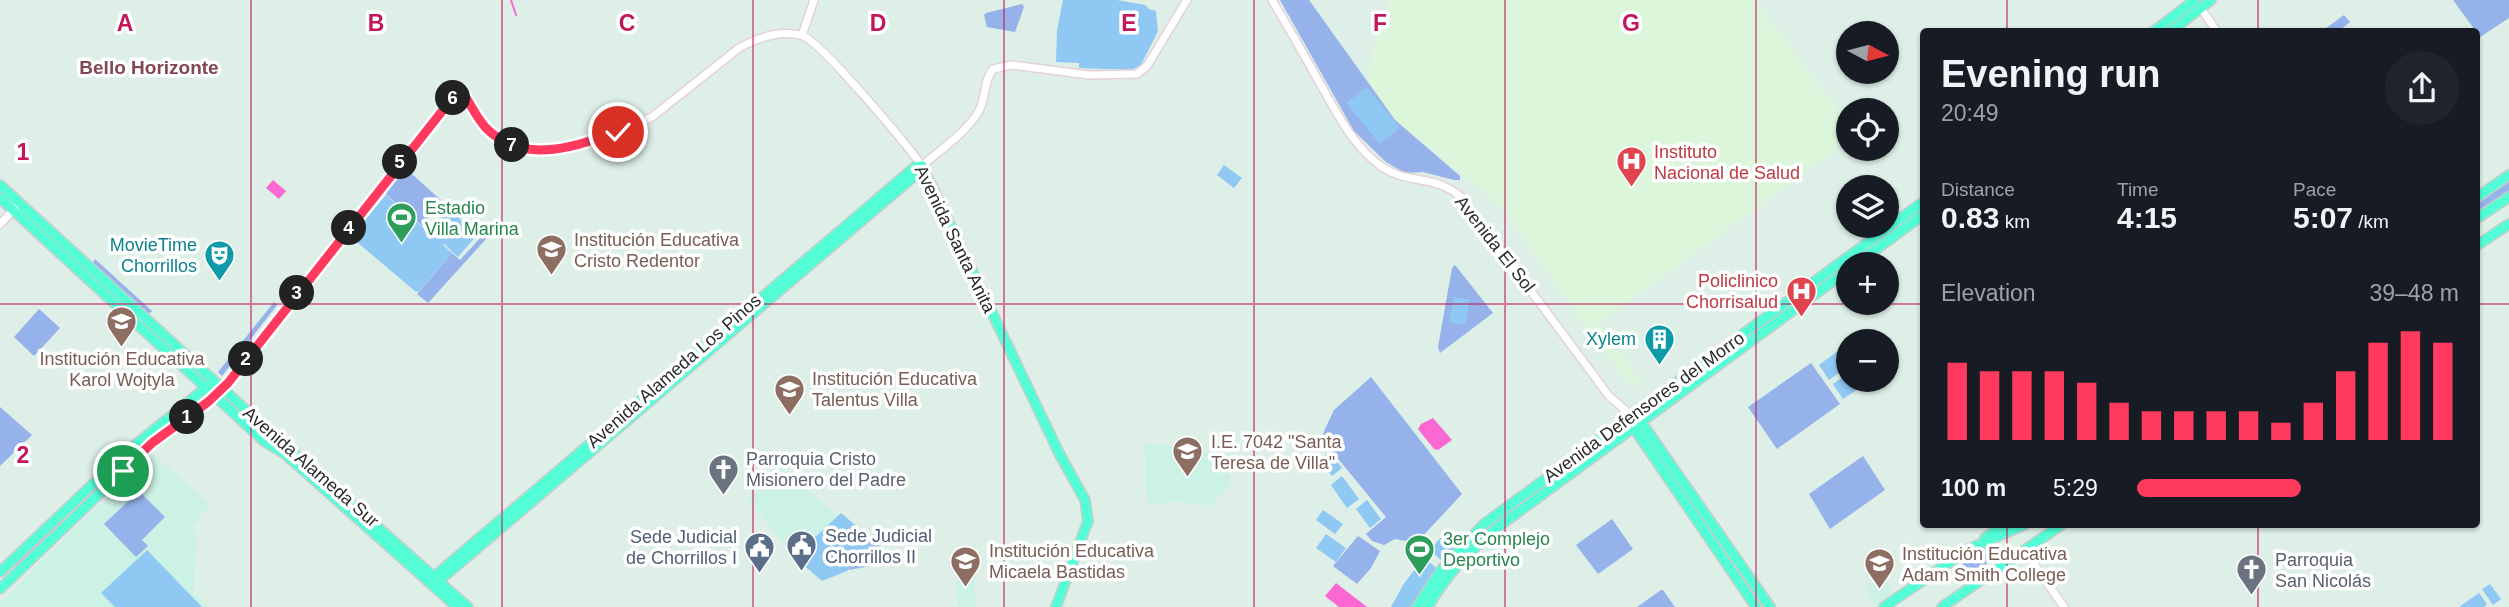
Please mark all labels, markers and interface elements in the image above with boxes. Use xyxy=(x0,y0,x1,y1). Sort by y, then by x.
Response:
text: A xyxy=(117,10,133,36)
text: B xyxy=(368,10,384,36)
text: C xyxy=(619,10,635,36)
text: D xyxy=(870,10,886,36)
text: E xyxy=(1121,10,1137,36)
text: F xyxy=(1373,10,1387,36)
text: G xyxy=(1622,10,1640,36)
north arrow xyxy=(1836,21,1899,84)
map controls xyxy=(1836,21,1899,392)
button: share xyxy=(2385,51,2459,125)
text: Evening run xyxy=(1941,53,2161,95)
district label: Bello Horizonte xyxy=(79,57,219,78)
pin: 6 xyxy=(435,80,470,116)
text: 6 xyxy=(447,87,458,108)
button: locate xyxy=(1836,98,1899,161)
text: 20:49 xyxy=(1941,100,1999,126)
pin xyxy=(588,102,648,162)
icon: check xyxy=(599,113,637,151)
pin: 7 xyxy=(494,128,530,162)
text: 7 xyxy=(506,134,517,155)
text: 1 xyxy=(17,139,30,165)
place label: Instituto Nacional de Salud xyxy=(1654,142,1800,183)
pin: 5 xyxy=(382,144,418,180)
hospital icon: Instituto Nacional de Salud xyxy=(1614,145,1648,189)
text: 5 xyxy=(394,151,405,172)
street label: Avenida Santa Anita xyxy=(911,162,1000,317)
button: layers xyxy=(1836,175,1899,238)
text: Distance xyxy=(1941,179,2015,200)
text: Time xyxy=(2117,179,2159,200)
text: Pace xyxy=(2293,179,2336,200)
street label: Avenida El Sol xyxy=(1451,192,1539,296)
place label: Estadio Villa Marina xyxy=(425,198,520,239)
sports icon: Estadio Villa Marina xyxy=(385,201,419,245)
text: 0.83 xyxy=(1941,201,1999,234)
text: 4:15 xyxy=(2117,201,2177,234)
text: 5:07 xyxy=(2293,201,2353,234)
pin: 4 xyxy=(332,210,366,246)
text: km xyxy=(1999,211,2030,232)
text: /km xyxy=(2353,211,2389,232)
text: 4 xyxy=(343,217,354,238)
place label: Institución Educativa Cristo Redentor xyxy=(574,230,740,271)
school or university icon: Institución Educativa Cristo Redentor xyxy=(534,233,568,277)
place label: MovieTime Chorrillos xyxy=(110,235,197,276)
theatre icon: MovieTime Chorrillos xyxy=(203,238,237,282)
button: + xyxy=(1836,252,1899,315)
place label: Policlinico Chorrisalud xyxy=(1686,271,1778,312)
hospital icon: Policlinico Chorrisalud xyxy=(1784,274,1818,318)
pin: 3 xyxy=(280,276,314,310)
text: Elevation xyxy=(1941,280,2036,306)
text: 39–48 m xyxy=(2369,280,2459,306)
text: 3 xyxy=(291,282,302,303)
street label: Avenida Alameda Los Pinos xyxy=(583,290,765,452)
school or university icon: Institución Educativa Karol Wojtyla xyxy=(105,304,139,348)
building icon: Xylem xyxy=(1642,322,1676,366)
street label: Avenida Defensores del Morro xyxy=(1540,328,1748,486)
place label: Xylem xyxy=(1586,329,1636,349)
button: − xyxy=(1836,329,1899,392)
pin: 2 xyxy=(229,342,264,376)
text: 2 xyxy=(240,348,251,369)
place label: Institución Educativa Karol Wojtyla xyxy=(39,349,206,390)
place label: Institución Educativa Talentus Villa xyxy=(812,369,978,410)
school or university icon: Institución Educativa Talentus Villa xyxy=(772,372,806,416)
pin: 1 xyxy=(170,400,204,434)
street label: Avenida Alameda Sur xyxy=(239,403,383,531)
text: 1 xyxy=(181,406,192,427)
place label: I.E. 7042 "Santa Teresa de Villa" xyxy=(1211,432,1342,473)
school or university icon: I.E. 7042 "Santa Teresa de Villa" xyxy=(1171,435,1205,479)
pin xyxy=(93,441,153,501)
text: 2 xyxy=(17,442,29,468)
place label: Parroquia Cristo Misionero del Padre xyxy=(746,449,906,490)
icon: arrive xyxy=(104,452,142,490)
church icon: Parroquia Cristo Misionero del Padre xyxy=(706,452,740,496)
text: 100 m xyxy=(1941,475,2006,501)
text: 5:29 xyxy=(2053,475,2098,501)
place label: Sede Judicial Chorrillos II xyxy=(825,526,932,567)
place label: Sede Judicial de Chorrillos I xyxy=(626,527,737,568)
public building icon: Sede Judicial Chorrillos II xyxy=(785,529,819,573)
place label: 3er Complejo Deportivo xyxy=(1443,529,1550,570)
public building icon: Sede Judicial de Chorrillos I xyxy=(743,530,777,574)
sports icon: 3er Complejo Deportivo xyxy=(1403,532,1437,576)
place label: Institución Educativa Micaela Bastidas xyxy=(989,541,1155,582)
school or university icon: Institución Educativa Micaela Bastidas xyxy=(949,544,983,588)
place label: Institución Educativa Adam Smith College xyxy=(1902,544,2068,585)
school or university icon: Institución Educativa Adam Smith College xyxy=(1862,547,1896,591)
place label: Parroquia San Nicolás xyxy=(2275,550,2371,591)
church icon: Parroquia San Nicolás xyxy=(2235,553,2269,597)

